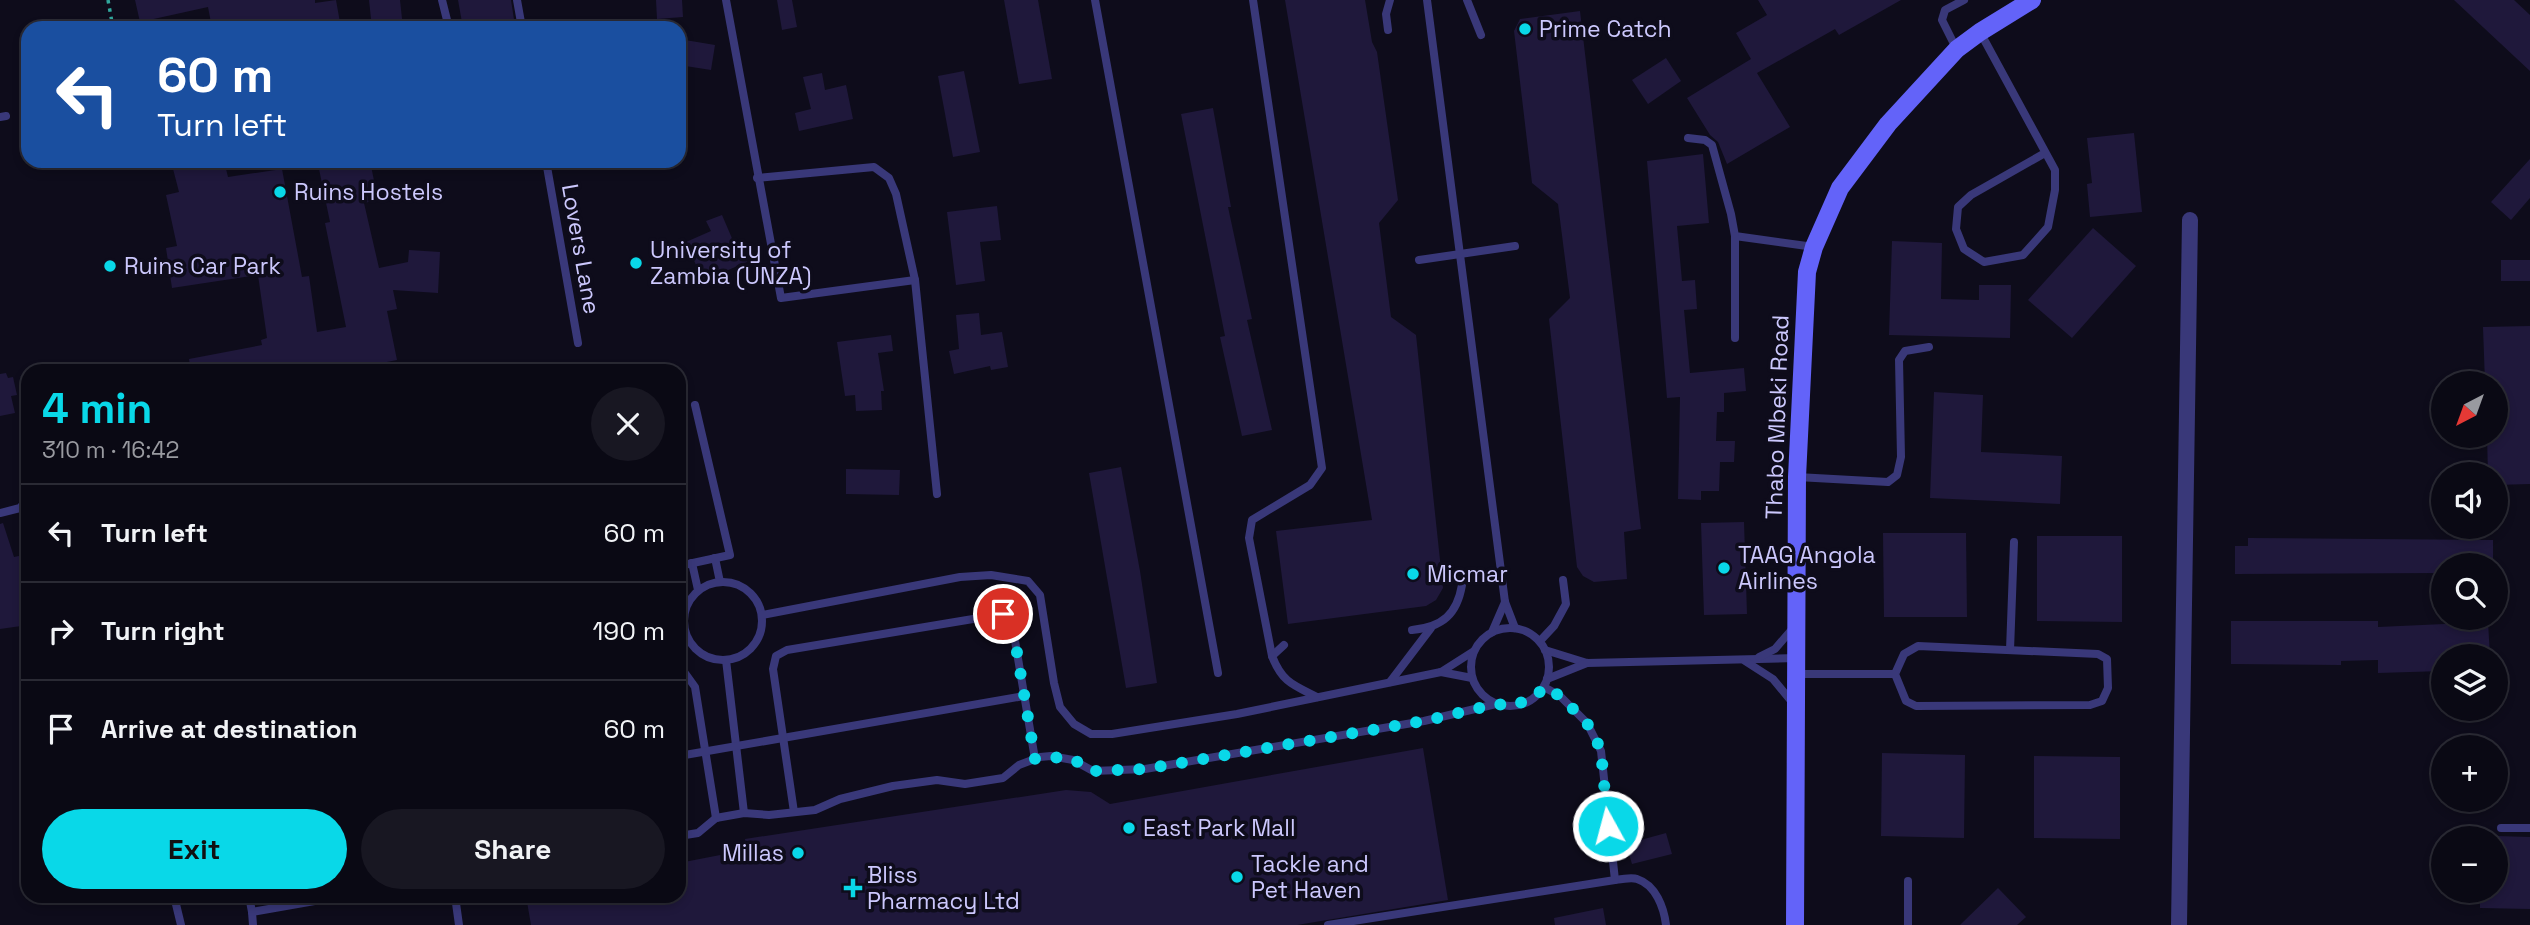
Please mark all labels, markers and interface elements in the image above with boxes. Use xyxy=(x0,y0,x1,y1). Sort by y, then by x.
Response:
place label: Prime Catch xyxy=(1539,14,1672,44)
marker: Prime Catch xyxy=(1517,21,1533,37)
text: 60 m xyxy=(157,44,273,106)
icon: left xyxy=(42,49,133,140)
text: Turn left xyxy=(157,105,287,145)
place label: Ruins Hostels xyxy=(294,177,443,207)
street label: Lovers Lane xyxy=(555,182,607,316)
marker: Ruins Hostels xyxy=(272,184,288,200)
place label: University of Zambia (UNZA) xyxy=(650,235,811,291)
place label: Ruins Car Park xyxy=(124,251,281,281)
marker: University of Zambia (UNZA) xyxy=(628,255,644,271)
marker: Ruins Car Park xyxy=(102,258,118,274)
street label: Thabo Mbeki Road xyxy=(1758,314,1796,520)
north arrow xyxy=(2431,371,2508,448)
map controls xyxy=(2431,371,2508,903)
text: 4 min xyxy=(42,382,152,435)
button: close xyxy=(591,387,665,461)
text: 310 m · 16:42 xyxy=(42,435,179,465)
button: sound xyxy=(2431,462,2508,539)
icon: left xyxy=(42,514,80,552)
text: Turn left xyxy=(101,516,208,550)
text: 60 m xyxy=(603,516,665,550)
place label: TAAG Angola Airlines xyxy=(1738,540,1876,596)
button: search xyxy=(2431,553,2508,630)
place label: Micmar xyxy=(1427,559,1508,589)
marker: TAAG Angola Airlines xyxy=(1716,560,1732,576)
marker: Micmar xyxy=(1405,566,1421,582)
pin xyxy=(973,584,1033,644)
icon: arrive xyxy=(984,595,1022,633)
icon: right xyxy=(42,612,80,650)
text: Turn right xyxy=(101,614,225,648)
text: 190 m xyxy=(593,614,665,648)
button: layers xyxy=(2431,644,2508,721)
icon: arrive xyxy=(42,710,80,748)
text: Arrive at destination xyxy=(101,712,358,746)
text: 60 m xyxy=(603,712,665,746)
button: + xyxy=(2431,735,2508,812)
position arrow xyxy=(1571,789,1645,863)
button: Exit xyxy=(42,809,347,889)
button: Share xyxy=(361,809,665,889)
place label: East Park Mall xyxy=(1143,813,1296,843)
marker: East Park Mall xyxy=(1121,820,1137,836)
button: − xyxy=(2431,826,2508,903)
place label: Millas xyxy=(722,838,784,868)
marker: Millas xyxy=(790,845,806,861)
place label: Tackle and Pet Haven xyxy=(1251,849,1369,905)
place label: Bliss Pharmacy Ltd xyxy=(867,860,1020,916)
marker: Tackle and Pet Haven xyxy=(1229,869,1245,885)
marker: Bliss Pharmacy Ltd xyxy=(845,880,861,896)

